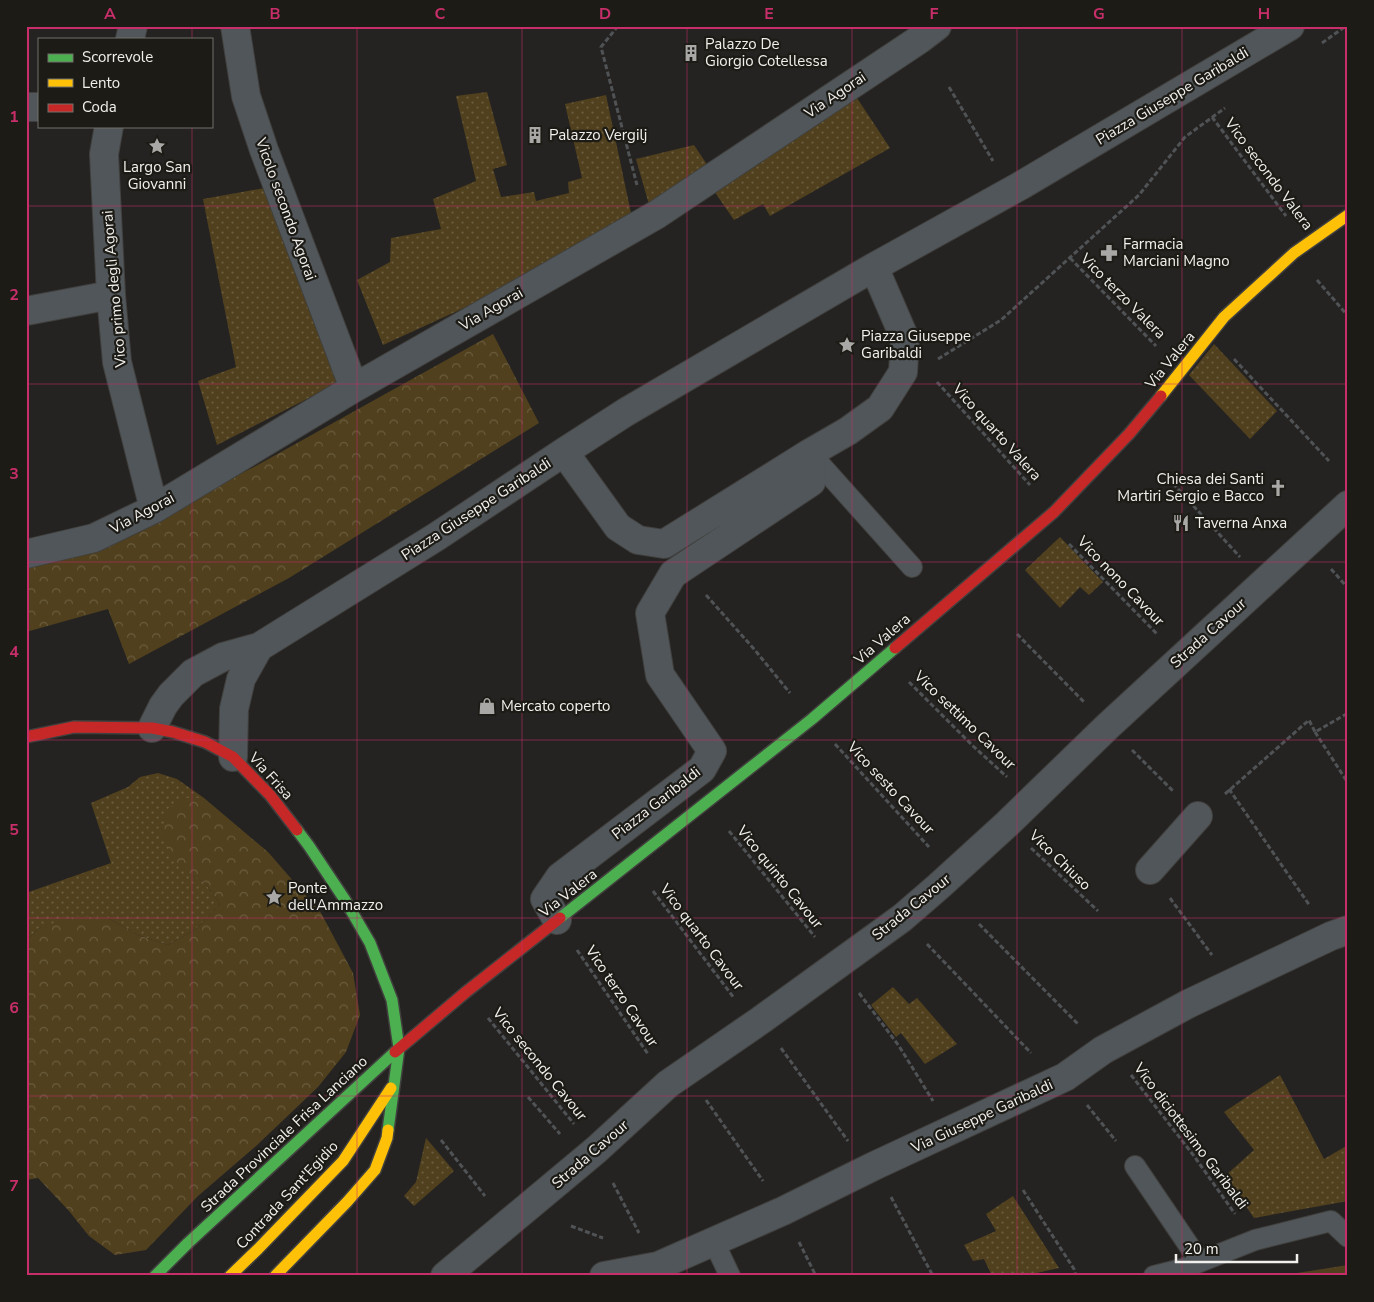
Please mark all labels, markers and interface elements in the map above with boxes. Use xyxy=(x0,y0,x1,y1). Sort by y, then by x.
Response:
text: A xyxy=(104,3,116,25)
text: B xyxy=(269,3,281,25)
text: C xyxy=(435,3,446,25)
text: D xyxy=(599,3,611,25)
text: E xyxy=(764,3,774,25)
text: F xyxy=(930,3,939,25)
text: G xyxy=(1093,3,1105,25)
text: H xyxy=(1258,3,1270,25)
place label: Palazzo De Giorgio Cotellessa xyxy=(705,34,828,71)
legend xyxy=(38,38,212,128)
street label: Piazza Giuseppe Garibaldi xyxy=(1092,42,1252,150)
building icon: Palazzo De Giorgio Cotellessa xyxy=(681,43,701,63)
text: Scorrevole xyxy=(82,47,153,67)
street label: Via Agorai xyxy=(799,67,870,124)
text: Lento xyxy=(82,73,120,93)
text: Coda xyxy=(82,97,117,117)
text: 1 xyxy=(9,106,19,128)
street label: Vico secondo Valera xyxy=(1220,113,1318,234)
building icon: Palazzo Vergilj xyxy=(525,125,545,145)
place label: Palazzo Vergilj xyxy=(549,125,647,145)
street label: Vicolo secondo Agorai xyxy=(251,134,321,283)
place icon: Largo San Giovanni xyxy=(147,136,167,156)
place label: Largo San Giovanni xyxy=(123,157,191,194)
street label: Vico primo degli Agorai xyxy=(97,210,131,369)
place label: Farmacia Marciani Magno xyxy=(1123,234,1230,271)
pharmacy icon: Farmacia Marciani Magno xyxy=(1099,243,1119,263)
street label: Vico terzo Valera xyxy=(1075,248,1170,343)
street label: Via Agorai xyxy=(455,283,526,336)
text: 2 xyxy=(9,284,19,306)
place label: Piazza Giuseppe Garibaldi xyxy=(861,326,971,363)
street label: Via Valera xyxy=(1140,327,1199,394)
place icon: Piazza Giuseppe Garibaldi xyxy=(837,335,857,355)
street label: Vico quarto Valera xyxy=(947,378,1046,485)
street label: Piazza Giuseppe Garibaldi xyxy=(397,453,555,565)
text: 3 xyxy=(9,463,19,485)
place label: Chiesa dei Santi Martiri Sergio e Bacco xyxy=(1117,469,1264,506)
church icon: Chiesa dei Santi Martiri Sergio e Bacco xyxy=(1268,478,1288,498)
street label: Via Agorai xyxy=(105,488,178,539)
restaurant icon: Taverna Anxa xyxy=(1171,513,1191,533)
place label: Taverna Anxa xyxy=(1195,513,1287,533)
street label: Vico nono Cavour xyxy=(1072,531,1170,631)
street label: Strada Cavour xyxy=(1166,593,1251,672)
street label: Via Valera xyxy=(849,609,914,670)
text: 4 xyxy=(9,641,19,663)
street label: Vico settimo Cavour xyxy=(909,665,1021,774)
shop icon: Mercato coperto xyxy=(477,696,497,716)
place label: Mercato coperto xyxy=(501,696,610,716)
street label: Vico sesto Cavour xyxy=(842,737,940,839)
street label: Via Frisa xyxy=(244,747,298,804)
street label: Piazza Garibaldi xyxy=(607,762,705,844)
text: 5 xyxy=(9,819,19,841)
street label: Vico quinto Cavour xyxy=(732,821,828,933)
street label: Vico Chiuso xyxy=(1024,825,1095,895)
street label: Via Valera xyxy=(534,864,601,923)
street label: Strada Cavour xyxy=(868,869,955,945)
place label: Ponte dell'Ammazzo xyxy=(288,878,383,915)
street label: Vico quarto Cavour xyxy=(655,879,749,995)
place icon: Ponte dell'Ammazzo xyxy=(264,887,284,907)
street label: Vico terzo Cavour xyxy=(580,941,664,1051)
text: 6 xyxy=(9,997,19,1019)
street label: Vico secondo Cavour xyxy=(488,1003,592,1125)
street label: Strada Provinciale Frisa Lanciano xyxy=(196,1051,372,1217)
street label: Vico diciottesimo Garibaldi xyxy=(1129,1058,1253,1213)
street label: Via Giuseppe Garibaldi xyxy=(907,1074,1056,1158)
street label: Strada Cavour xyxy=(547,1115,633,1193)
street label: Contrada Sant'Egidio xyxy=(232,1137,342,1253)
text: 7 xyxy=(9,1175,19,1197)
scale bar xyxy=(1176,1232,1298,1264)
text: 20 m xyxy=(1184,1239,1219,1259)

